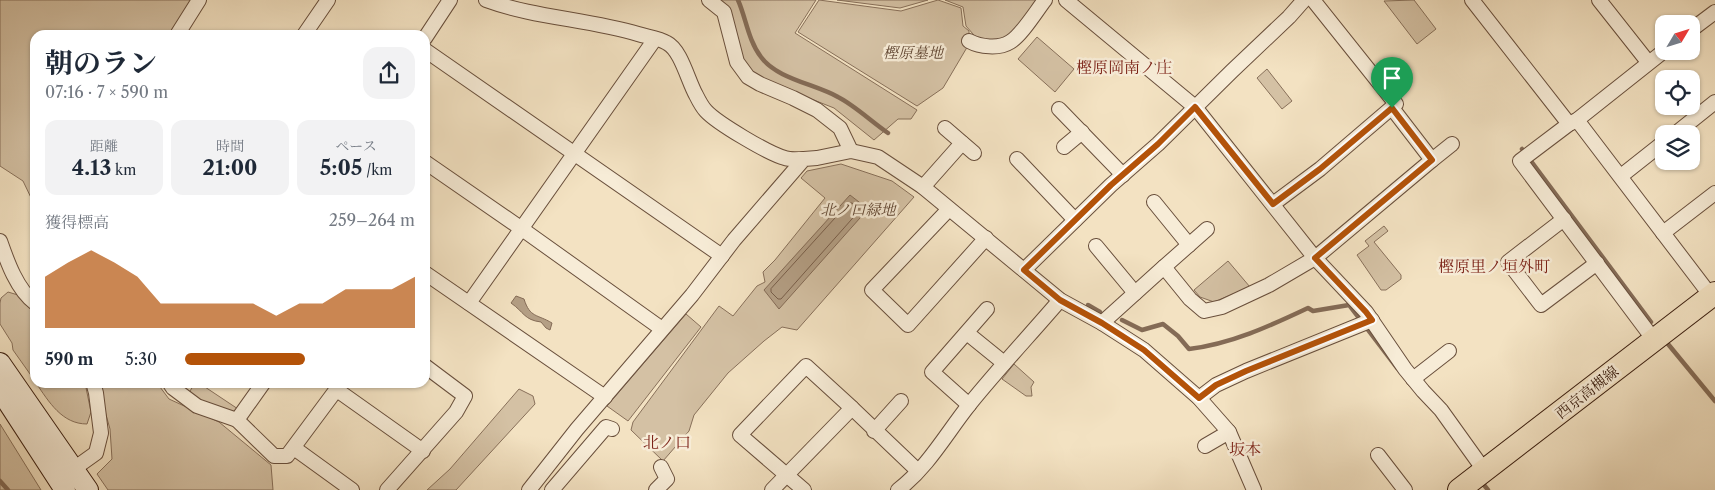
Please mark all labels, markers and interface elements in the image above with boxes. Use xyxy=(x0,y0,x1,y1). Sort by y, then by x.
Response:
north arrow xyxy=(1655,15,1700,60)
map controls xyxy=(1655,15,1700,170)
park label: 樫原墓地 xyxy=(883,43,945,62)
text: 朝のラン xyxy=(45,46,157,80)
button: share xyxy=(363,47,415,99)
district label: 樫原岡南ノ庄 xyxy=(1076,57,1172,77)
pin xyxy=(1371,57,1413,108)
icon: arrive xyxy=(1378,64,1406,92)
button: locate xyxy=(1655,70,1700,115)
text: 07:16 · 7 × 590 m xyxy=(45,82,168,102)
button: layers xyxy=(1655,125,1700,170)
text: 距離 xyxy=(90,137,118,155)
text: 時間 xyxy=(216,137,244,155)
text: ペース xyxy=(335,137,377,155)
text: 4.13 xyxy=(72,155,111,180)
text: 21:00 xyxy=(203,155,257,180)
text: 5:05 xyxy=(320,155,362,180)
text: km xyxy=(111,161,136,179)
text: /km xyxy=(362,161,392,179)
park label: 北ノ口緑地 xyxy=(820,200,897,219)
text: 259–264 m xyxy=(329,210,415,230)
text: 獲得標高 xyxy=(45,212,109,232)
district label: 樫原里ノ垣外町 xyxy=(1438,256,1550,276)
text: 590 m xyxy=(45,349,94,369)
text: 5:30 xyxy=(125,349,157,369)
street label: 西京高槻線 xyxy=(1552,361,1622,423)
district label: 北ノ口 xyxy=(643,432,691,452)
district label: 坂本 xyxy=(1229,439,1261,459)

